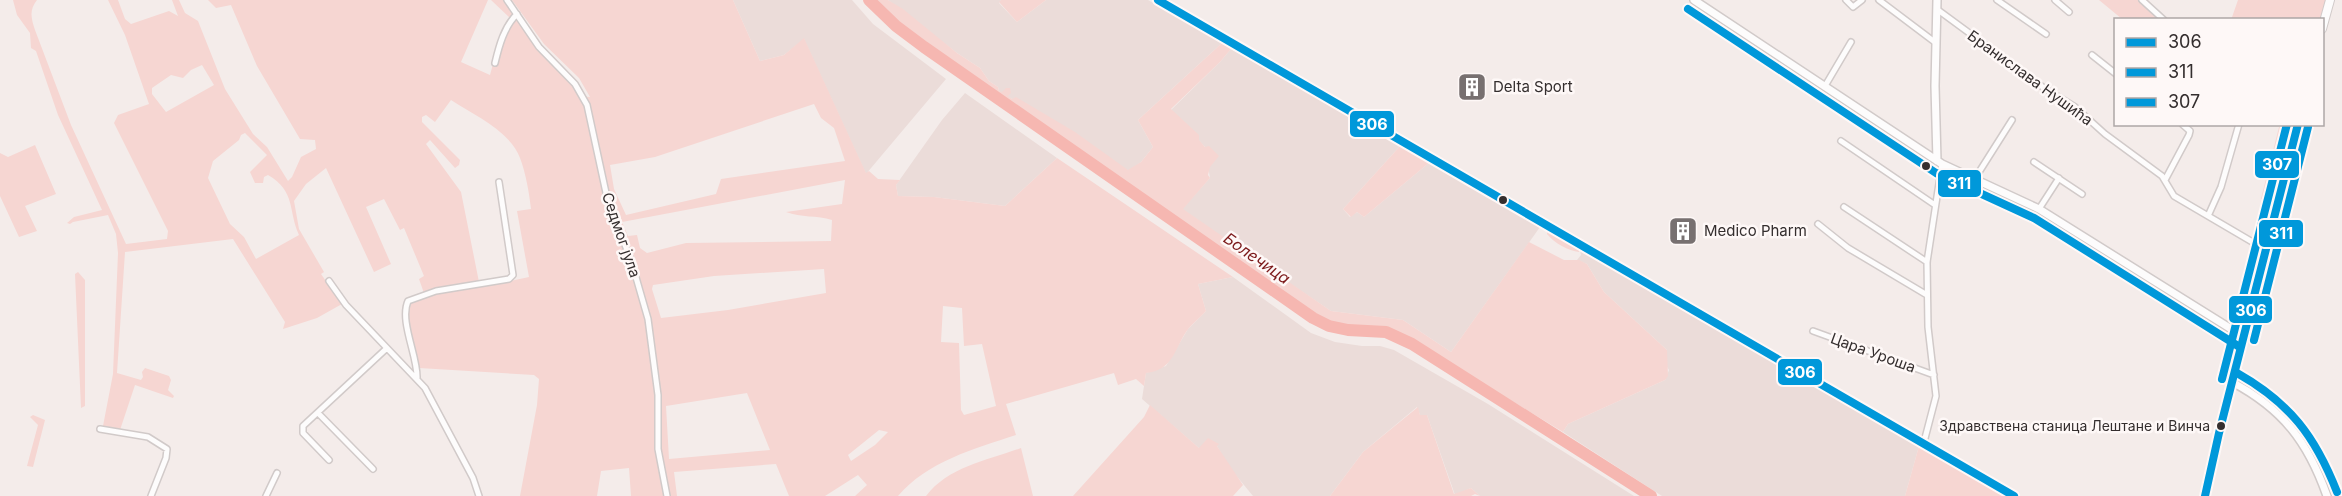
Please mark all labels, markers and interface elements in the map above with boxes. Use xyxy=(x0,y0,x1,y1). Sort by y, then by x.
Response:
legend xyxy=(2114,18,2324,126)
street label: Бранислава Нушића xyxy=(1964,26,2097,129)
text: 306 xyxy=(2168,31,2202,52)
text: 311 xyxy=(2168,61,2194,82)
building icon: Delta Sport xyxy=(1456,71,1488,103)
place label: Delta Sport xyxy=(1493,77,1573,96)
text: 307 xyxy=(2168,91,2200,112)
line badge: 306 xyxy=(1349,110,1395,138)
text: 306 xyxy=(1356,114,1388,134)
line badge: 307 xyxy=(2254,150,2300,179)
text: 307 xyxy=(2262,154,2292,174)
unlabelled marker xyxy=(1920,160,1932,172)
line badge: 311 xyxy=(1937,169,1982,198)
text: 311 xyxy=(1947,173,1971,193)
street label: Седмог јула xyxy=(598,190,645,280)
unlabelled marker xyxy=(1497,194,1509,206)
building icon: Medico Pharm xyxy=(1667,215,1699,247)
line badge: 311 xyxy=(2258,219,2304,248)
place label: Medico Pharm xyxy=(1704,221,1807,240)
text: 311 xyxy=(2269,223,2293,243)
water label: Болечица xyxy=(1220,228,1294,288)
line badge: 306 xyxy=(2228,295,2273,324)
text: 306 xyxy=(2235,300,2267,320)
street label: Цара Уроша xyxy=(1828,328,1918,377)
line badge: 306 xyxy=(1777,358,1823,386)
text: 306 xyxy=(1784,362,1816,382)
place label: Здравствена станица Лештане и Винча xyxy=(1939,417,2210,434)
marker: Здравствена станица Лештане и Винча xyxy=(2215,420,2227,432)

